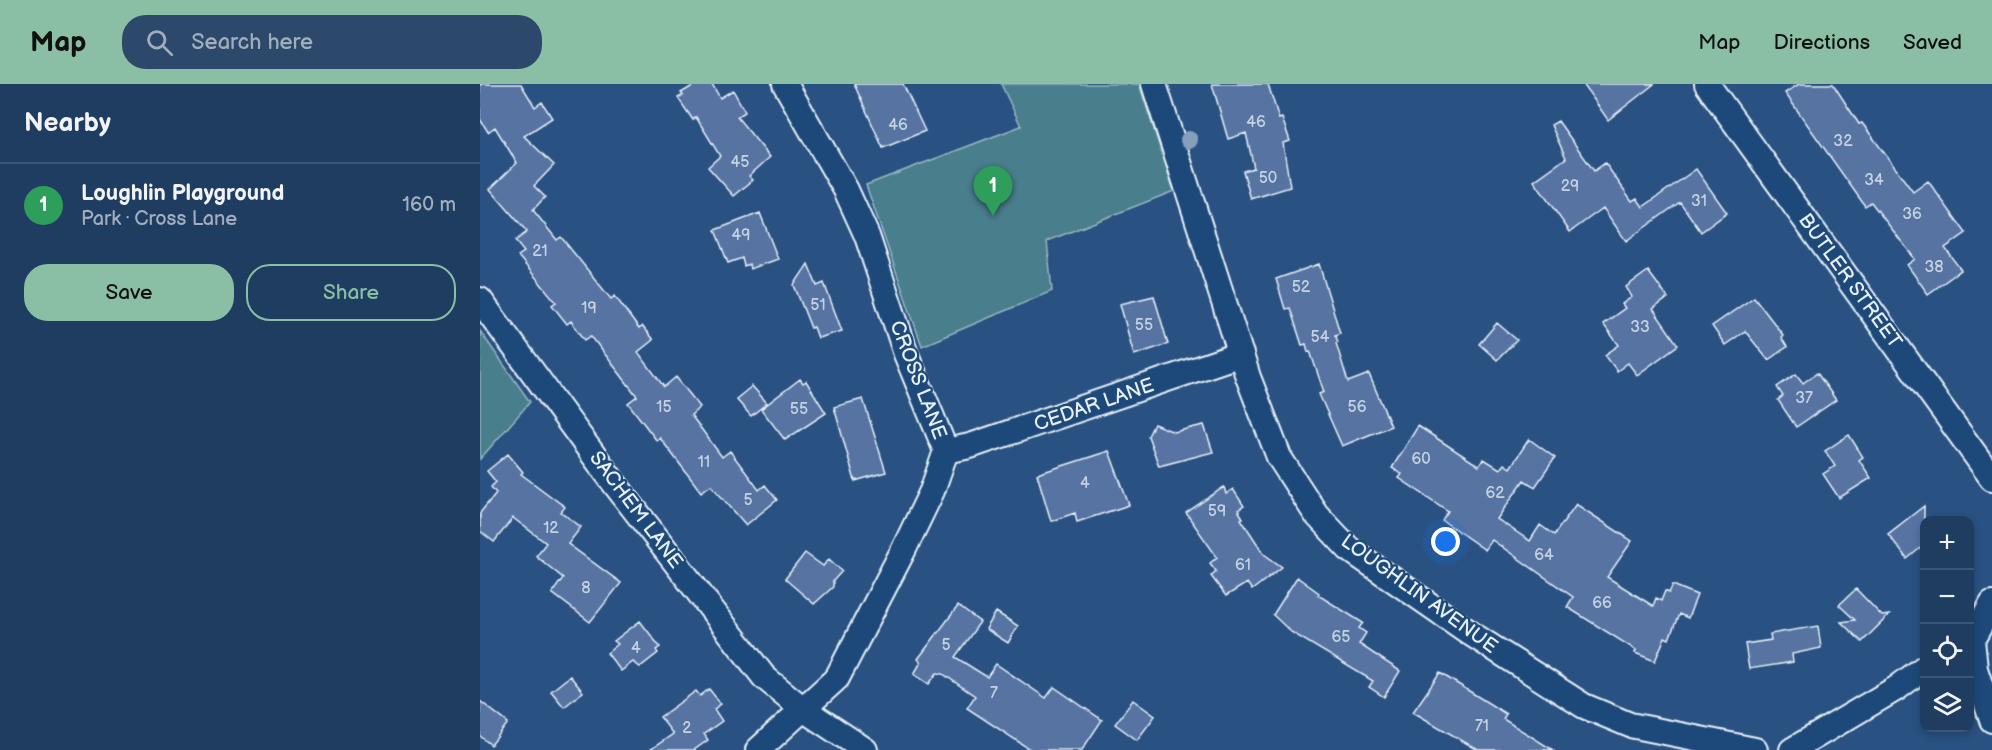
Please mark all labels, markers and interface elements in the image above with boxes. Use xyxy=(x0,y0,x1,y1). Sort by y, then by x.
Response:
search box xyxy=(122,15,542,69)
text: Map xyxy=(30,26,86,59)
icon: search xyxy=(143,26,176,59)
text: Search here xyxy=(191,29,313,56)
text: Map xyxy=(1698,30,1741,55)
text: Directions xyxy=(1774,30,1870,55)
text: Saved xyxy=(1903,30,1962,55)
text: Nearby xyxy=(24,108,111,139)
house number: 46 xyxy=(1246,113,1266,132)
house number: 46 xyxy=(888,116,908,135)
house number: 32 xyxy=(1833,132,1853,151)
house number: 45 xyxy=(731,153,749,172)
pin: 1 xyxy=(974,166,1012,216)
house number: 50 xyxy=(1259,169,1277,188)
house number: 34 xyxy=(1864,171,1884,190)
house number: 29 xyxy=(1561,177,1579,196)
text: Loughlin Playground xyxy=(81,180,284,207)
house number: 31 xyxy=(1691,192,1707,211)
text: 1 xyxy=(39,193,48,217)
text: 160 m xyxy=(402,193,456,217)
house number: 36 xyxy=(1902,205,1922,224)
text: Park · Cross Lane xyxy=(81,207,237,231)
street label: BUTLER STREET xyxy=(1793,209,1907,353)
house number: 49 xyxy=(731,226,751,245)
house number: 21 xyxy=(532,242,548,261)
house number: 38 xyxy=(1924,258,1944,277)
button: Save xyxy=(24,264,234,321)
button: Share xyxy=(246,264,456,321)
house number: 52 xyxy=(1292,278,1311,297)
house number: 51 xyxy=(810,296,826,315)
house number: 19 xyxy=(581,299,597,318)
house number: 55 xyxy=(1135,316,1153,335)
street label: CROSS LANE xyxy=(884,317,952,443)
house number: 33 xyxy=(1630,318,1650,337)
house number: 54 xyxy=(1311,328,1330,347)
street label: CEDAR LANE xyxy=(1031,373,1157,437)
house number: 37 xyxy=(1795,389,1813,408)
house number: 15 xyxy=(656,398,672,417)
house number: 56 xyxy=(1348,398,1367,417)
house number: 55 xyxy=(790,400,808,419)
street label: SACHEM LANE xyxy=(584,447,688,573)
house number: 60 xyxy=(1411,450,1431,469)
house number: 11 xyxy=(698,453,710,472)
house number: 4 xyxy=(1080,474,1090,493)
house number: 62 xyxy=(1485,484,1505,503)
house number: 5 xyxy=(743,491,753,510)
house number: 59 xyxy=(1208,502,1226,521)
map controls xyxy=(1920,516,1974,732)
button: + xyxy=(1920,516,1974,570)
house number: 12 xyxy=(543,519,559,538)
your location xyxy=(1431,527,1460,556)
street label: LOUGHLIN AVENUE xyxy=(1336,529,1502,659)
house number: 64 xyxy=(1534,546,1554,565)
house number: 61 xyxy=(1235,556,1251,575)
button: − xyxy=(1920,570,1974,624)
house number: 8 xyxy=(581,579,591,598)
house number: 66 xyxy=(1592,594,1612,613)
button: locate xyxy=(1920,624,1974,678)
house number: 65 xyxy=(1332,628,1350,647)
house number: 5 xyxy=(941,636,951,655)
house number: 4 xyxy=(631,639,641,658)
button: layers xyxy=(1920,678,1974,732)
house number: 7 xyxy=(990,684,998,703)
house number: 71 xyxy=(1475,717,1489,736)
house number: 2 xyxy=(682,719,692,738)

